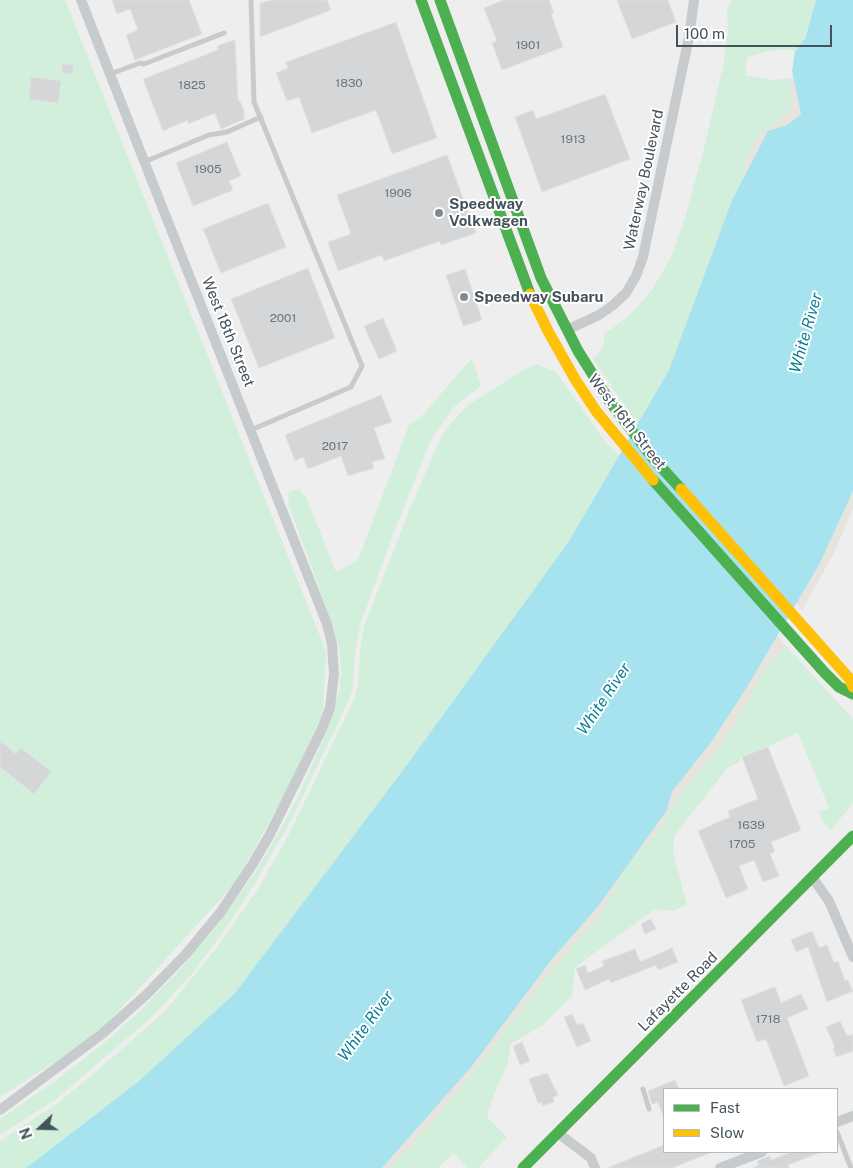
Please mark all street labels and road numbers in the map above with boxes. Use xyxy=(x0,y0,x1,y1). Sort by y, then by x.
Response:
street label: Waterway Boulevard xyxy=(620,108,668,252)
street label: West 18th Street xyxy=(198,275,258,389)
street label: West 16th Street xyxy=(584,371,670,473)
street label: Lafayette Road xyxy=(635,949,721,1035)

